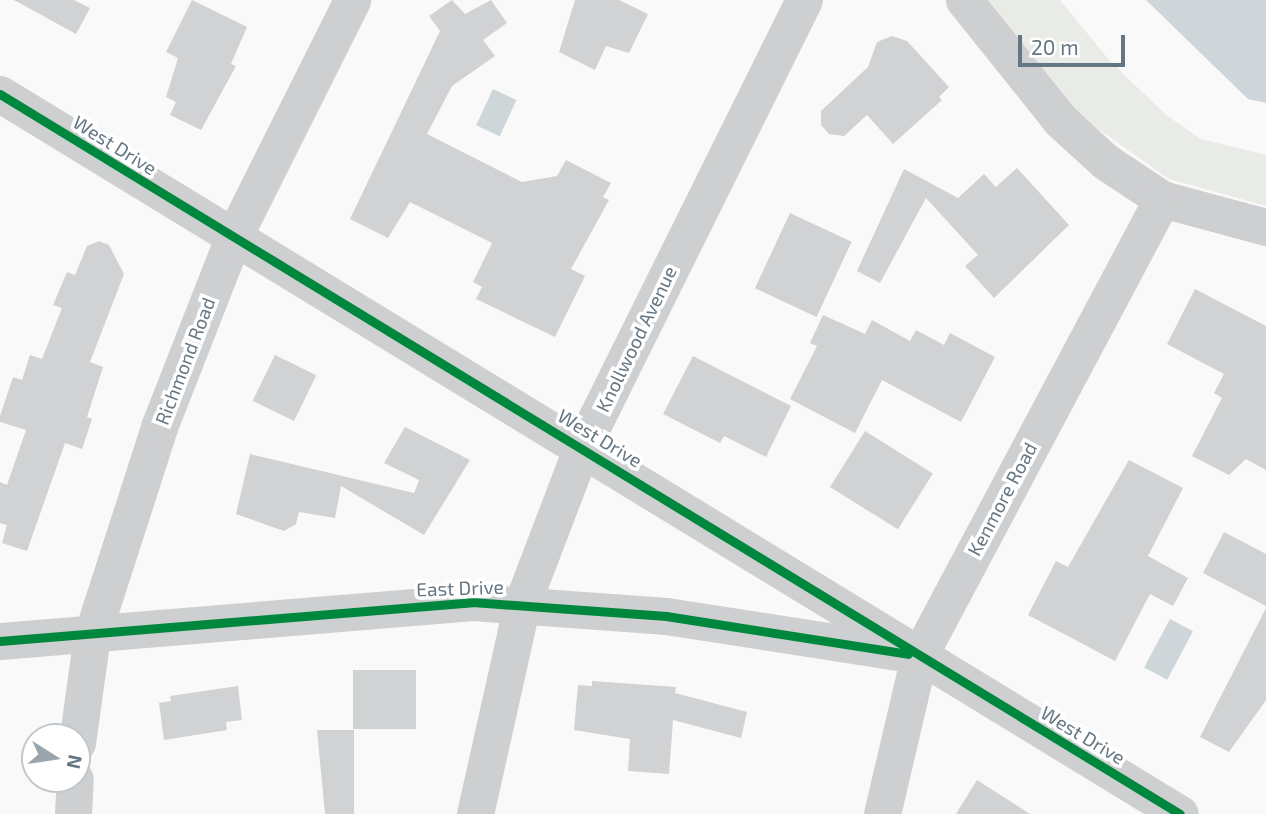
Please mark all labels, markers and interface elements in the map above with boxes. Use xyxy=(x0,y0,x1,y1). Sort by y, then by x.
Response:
scale bar xyxy=(1021,21,1128,65)
text: 20 m xyxy=(1031,34,1079,59)
street label: West Drive xyxy=(69,110,161,180)
street label: Knollwood Avenue xyxy=(591,262,681,416)
street label: Richmond Road xyxy=(150,294,220,428)
street label: West Drive xyxy=(554,404,646,472)
street label: Kenmore Road xyxy=(963,438,1041,560)
street label: East Drive xyxy=(416,575,504,601)
street label: West Drive xyxy=(1037,701,1129,769)
north arrow xyxy=(21,723,91,793)
text: N xyxy=(62,753,88,771)

